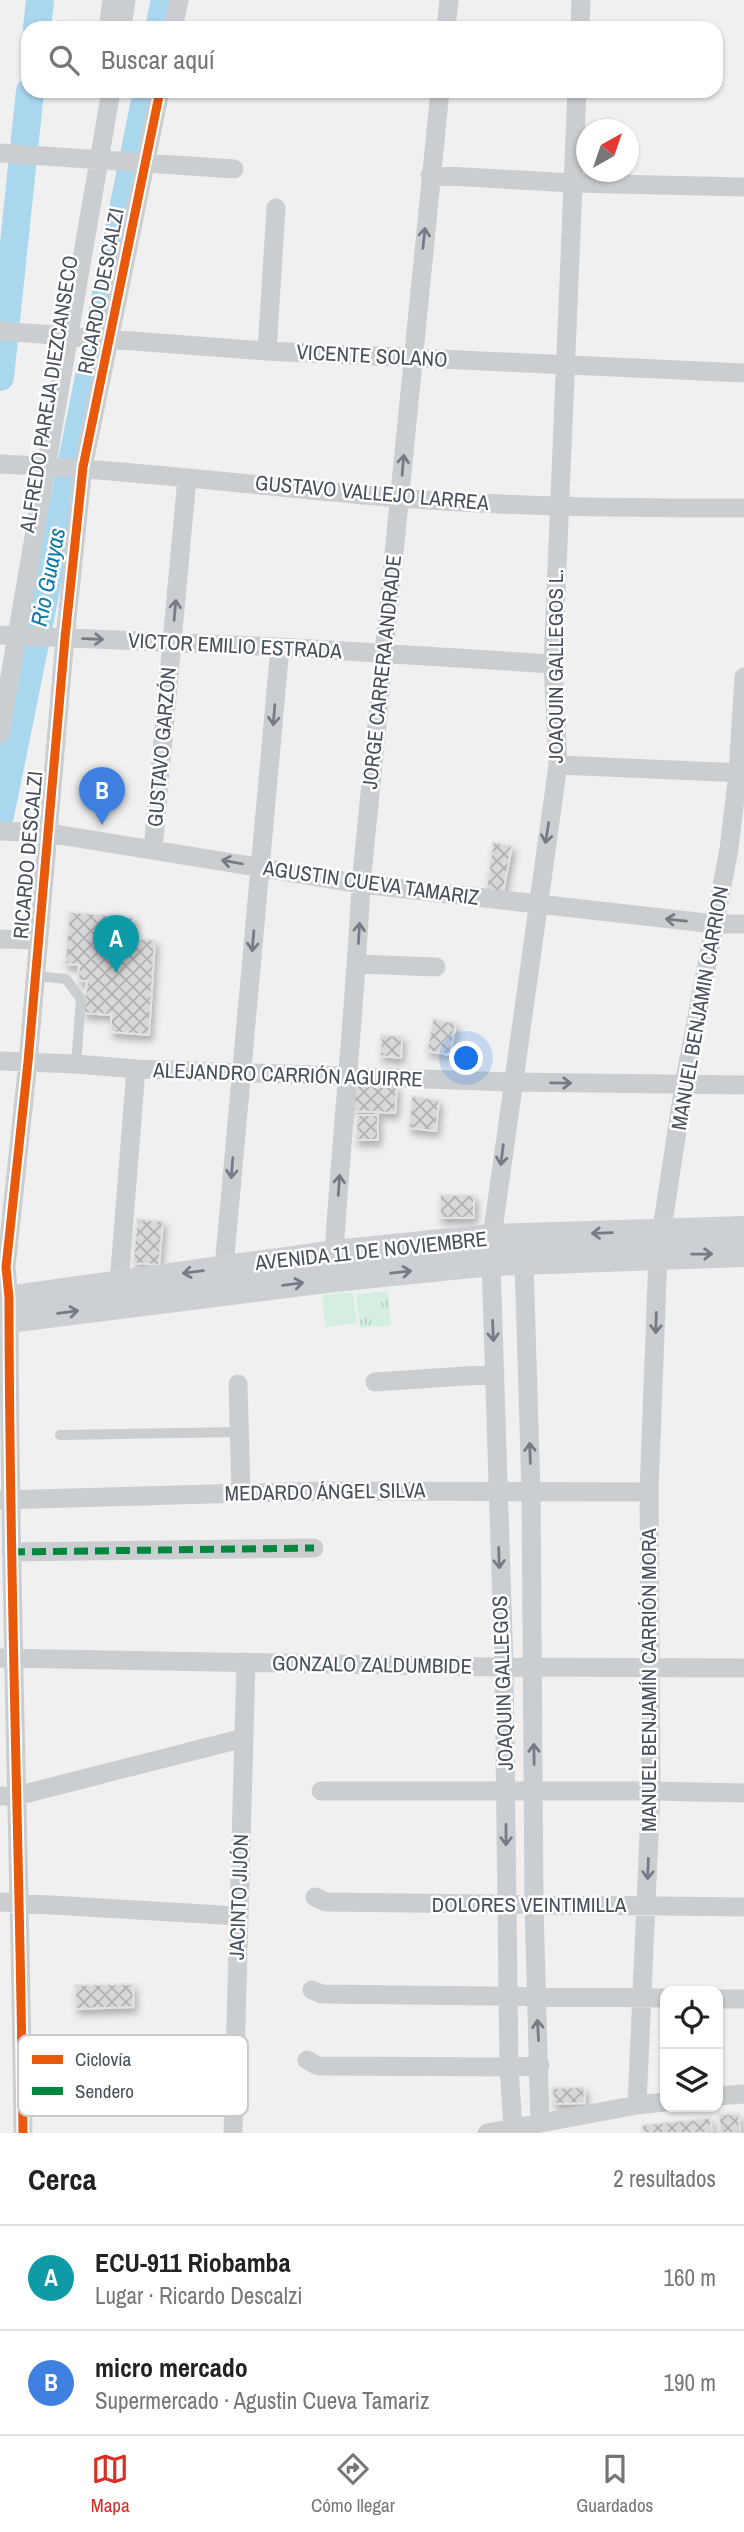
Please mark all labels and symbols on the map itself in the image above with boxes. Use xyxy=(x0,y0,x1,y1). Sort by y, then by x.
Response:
north arrow xyxy=(576,119,639,182)
street label: RICARDO DESCALZI xyxy=(70,205,131,376)
one-way arrow xyxy=(418,227,431,250)
street label: ALFREDO PAREJA DIEZCANSECO xyxy=(12,253,85,535)
street label: VICENTE SOLANO xyxy=(296,337,448,374)
one-way arrow xyxy=(397,454,410,476)
street label: GUSTAVO VALLEJO LARREA xyxy=(254,468,491,517)
water label: Rio Guayas xyxy=(23,525,72,629)
street label: JORGE CARRERA ANDRADE xyxy=(355,553,408,791)
street label: JOAQUIN GALLEGOS L. xyxy=(541,569,570,763)
one-way arrow xyxy=(169,600,182,622)
street label: VICTOR EMILIO ESTRADA xyxy=(127,625,343,666)
one-way arrow xyxy=(81,632,104,645)
street label: GUSTAVO GARZÓN xyxy=(140,666,183,828)
one-way arrow xyxy=(267,703,280,726)
pin: B xyxy=(79,767,125,825)
street label: RICARDO DESCALZI xyxy=(6,770,49,940)
one-way arrow xyxy=(540,821,553,844)
street label: AGUSTIN CUEVA TAMARIZ xyxy=(260,853,481,912)
one-way arrow xyxy=(221,855,244,868)
street label: MANUEL BENJAMIN CARRION xyxy=(664,884,735,1132)
one-way arrow xyxy=(665,913,688,926)
pin: A xyxy=(93,915,139,973)
one-way arrow xyxy=(352,922,365,945)
one-way arrow xyxy=(246,930,259,952)
your location xyxy=(449,1041,483,1075)
street label: ALEJANDRO CARRIÓN AGUIRRE xyxy=(152,1055,423,1094)
one-way arrow xyxy=(550,1076,573,1090)
one-way arrow xyxy=(496,1143,509,1166)
one-way arrow xyxy=(225,1156,238,1179)
one-way arrow xyxy=(332,1173,345,1196)
street label: AVENIDA 11 DE NOVIEMBRE xyxy=(253,1224,488,1277)
one-way arrow xyxy=(591,1226,614,1239)
one-way arrow xyxy=(690,1248,713,1261)
one-way arrow xyxy=(390,1265,412,1278)
one-way arrow xyxy=(182,1266,205,1279)
one-way arrow xyxy=(282,1278,304,1291)
one-way arrow xyxy=(56,1306,79,1319)
one-way arrow xyxy=(649,1312,662,1335)
one-way arrow xyxy=(487,1319,500,1342)
one-way arrow xyxy=(523,1441,536,1464)
street label: MEDARDO ÁNGEL SILVA xyxy=(224,1475,426,1508)
street label: MANUEL BENJAMÍN CARRIÓN MORA xyxy=(634,1528,663,1832)
one-way arrow xyxy=(493,1546,506,1569)
street label: JOAQUIN GALLEGOS xyxy=(485,1595,520,1771)
street label: GONZALO ZALDUMBIDE xyxy=(272,1648,472,1681)
one-way arrow xyxy=(528,1742,541,1765)
one-way arrow xyxy=(499,1823,513,1846)
street label: JACINTO JIJÓN xyxy=(222,1834,255,1960)
one-way arrow xyxy=(641,1857,655,1880)
street label: DOLORES VEINTIMILLA xyxy=(432,1890,627,1919)
one-way arrow xyxy=(532,2019,545,2042)
legend xyxy=(18,2035,248,2116)
text: Ciclovía xyxy=(75,2046,132,2072)
text: Sendero xyxy=(75,2078,134,2104)

